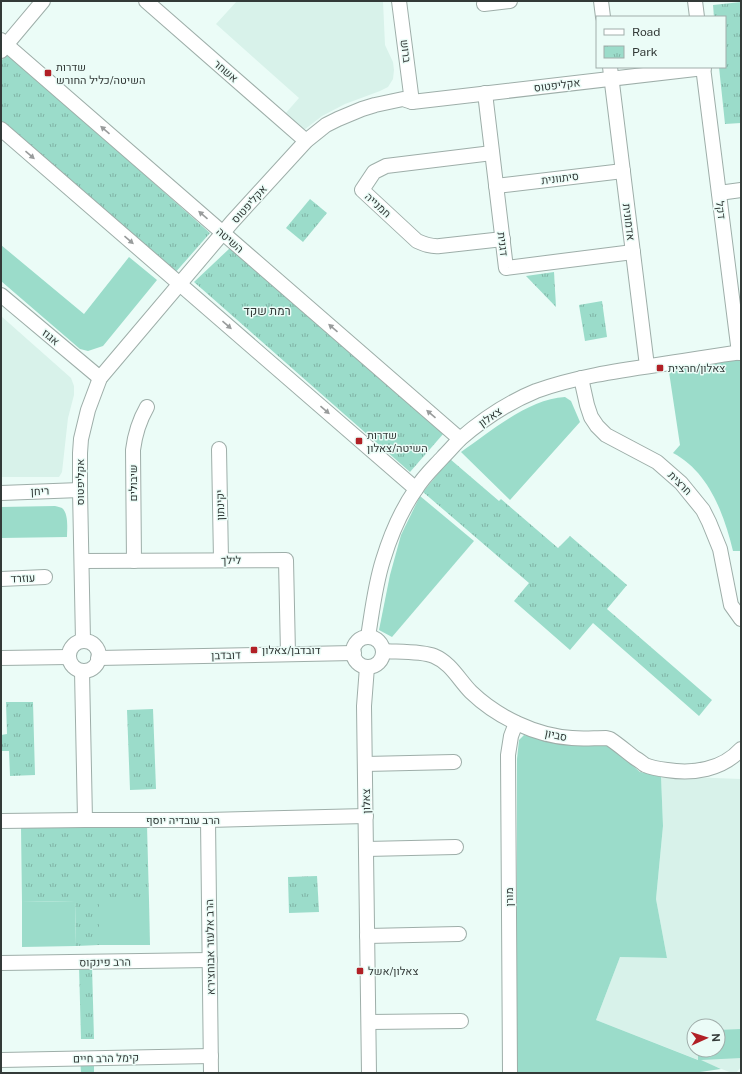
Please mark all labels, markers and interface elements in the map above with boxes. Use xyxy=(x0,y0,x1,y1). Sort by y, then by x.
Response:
legend xyxy=(596,16,726,68)
text: Road xyxy=(632,25,660,39)
street label: ברוש xyxy=(399,39,413,63)
text: Park xyxy=(632,45,658,59)
street label: אשחר xyxy=(212,57,240,85)
place label: שדרות השיטה/כליל החורש xyxy=(56,61,145,86)
marker: שדרות השיטה/כליל החורש xyxy=(43,68,53,78)
street label: אקליפטוס xyxy=(533,76,581,94)
one-way arrow xyxy=(100,126,109,135)
one-way arrow xyxy=(25,150,36,159)
street label: סיתוונית xyxy=(540,170,580,186)
street label: אקליפטוס xyxy=(229,183,269,225)
street label: חמנייה xyxy=(363,190,393,220)
street label: דקל xyxy=(714,200,728,220)
street label: אדמונית xyxy=(621,203,637,241)
one-way arrow xyxy=(198,211,208,220)
street label: השיטה xyxy=(214,225,246,255)
street label: דגנית xyxy=(496,231,510,257)
one-way arrow xyxy=(123,235,134,244)
district label: רמת שקד xyxy=(243,304,291,318)
one-way arrow xyxy=(222,320,232,330)
one-way arrow xyxy=(327,324,338,333)
street label: אגוז xyxy=(40,326,62,348)
place label: צאלון/חרצית xyxy=(668,362,725,374)
marker: צאלון/חרצית xyxy=(655,363,665,373)
street label: צאלון xyxy=(476,405,504,429)
one-way arrow xyxy=(320,406,330,415)
one-way arrow xyxy=(425,409,436,418)
place label: שדרות השיטה/צאלון xyxy=(367,429,428,454)
marker: שדרות השיטה/צאלון xyxy=(354,436,364,446)
street label: אקליפטוס xyxy=(74,459,86,505)
street label: שיבולים xyxy=(127,464,139,502)
street label: חרצית xyxy=(666,469,694,497)
street label: ריחן xyxy=(31,485,49,497)
street label: יקינתון xyxy=(214,490,226,520)
street label: לילך xyxy=(221,554,241,566)
street label: עוזרד xyxy=(10,572,36,584)
place label: דובדבן/צאלון xyxy=(262,644,321,656)
marker: דובדבן/צאלון xyxy=(249,645,259,655)
street label: דובדבן xyxy=(211,649,241,661)
street label: סביון xyxy=(544,727,568,743)
street label: צאלון xyxy=(360,788,372,814)
street label: הרב עובדיה יוסף xyxy=(146,814,220,826)
street label: מורן xyxy=(503,888,515,906)
street label: הרב אלעזר אבוחצירא xyxy=(203,899,217,995)
street label: הרב פינקוס xyxy=(79,956,131,968)
place label: צאלון/אשל xyxy=(368,965,418,977)
marker: צאלון/אשל xyxy=(355,966,365,976)
north arrow xyxy=(686,1018,726,1058)
text: N xyxy=(710,1033,722,1042)
street label: קימל הרב חיים xyxy=(73,1051,139,1065)

